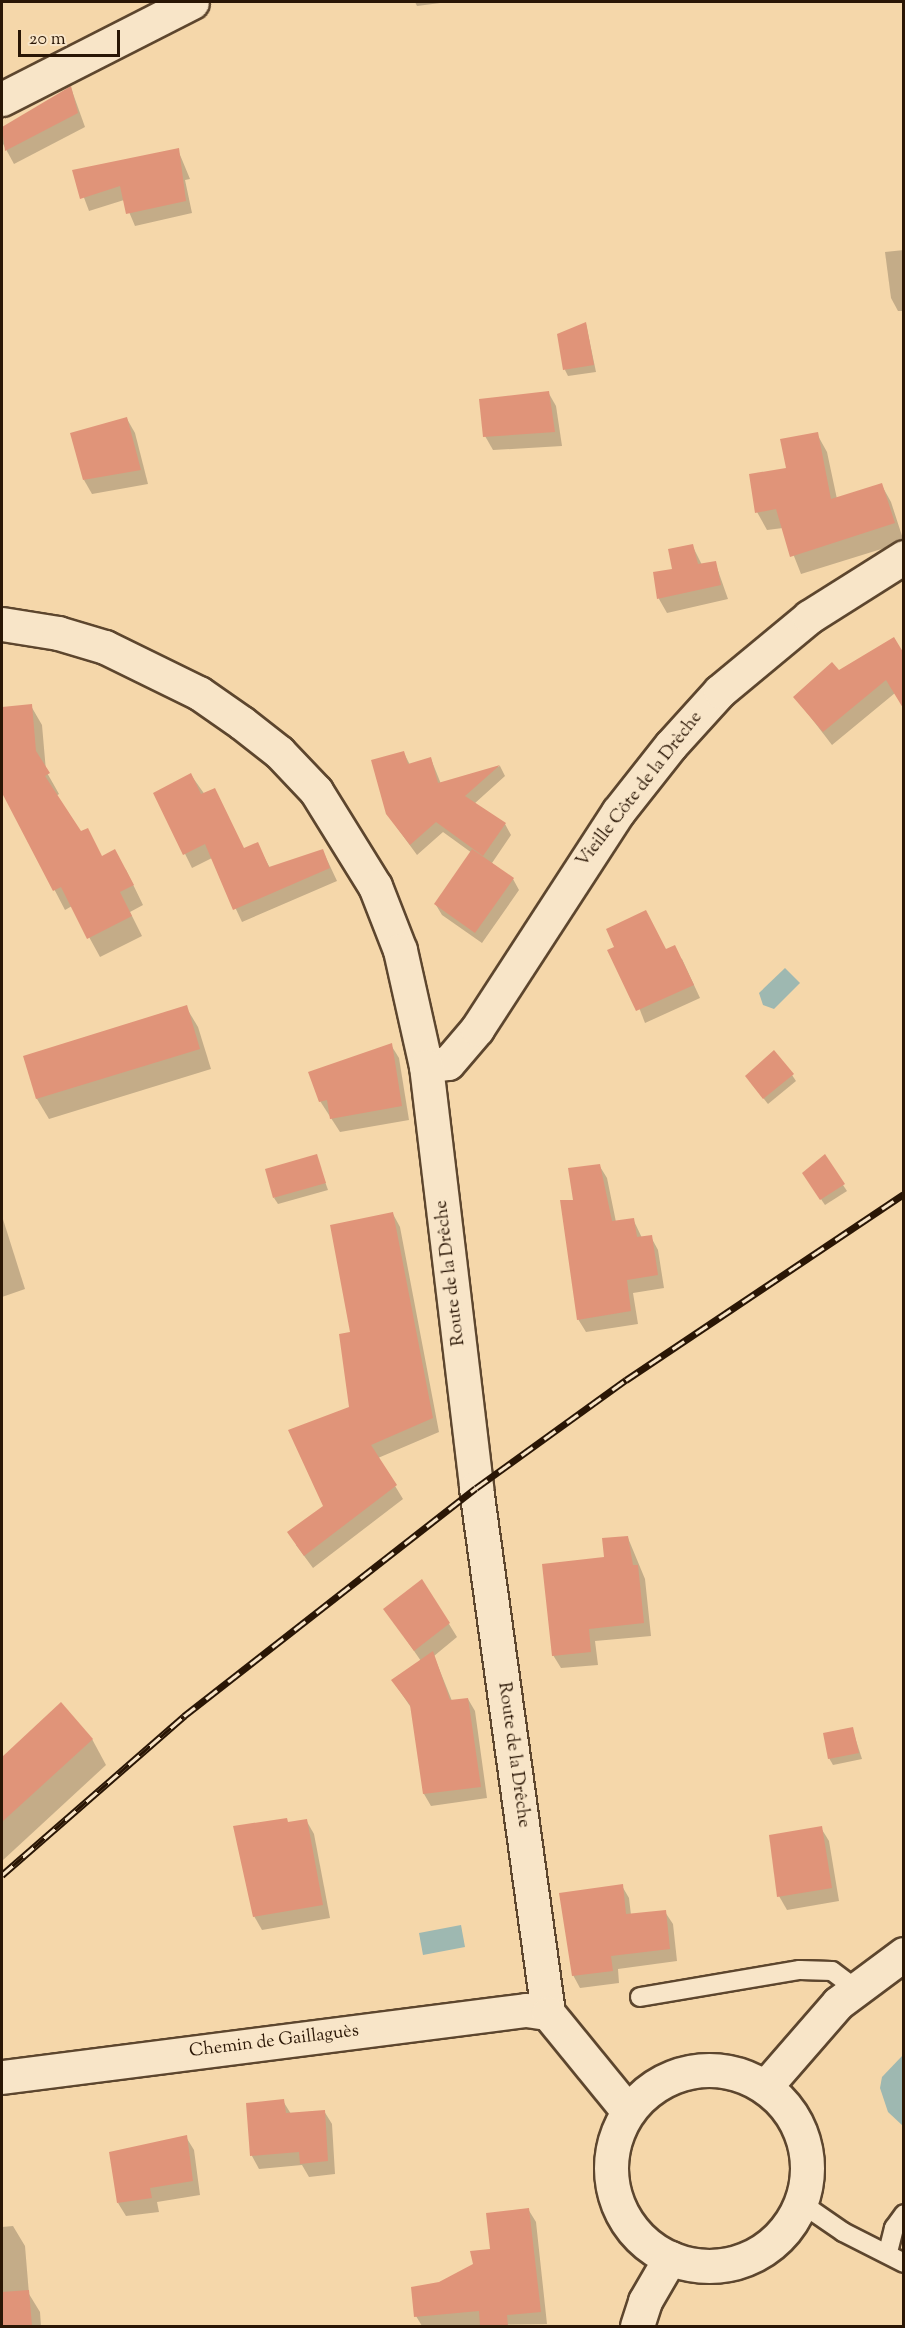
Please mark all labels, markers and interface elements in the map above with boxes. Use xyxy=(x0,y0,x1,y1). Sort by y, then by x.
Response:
scale bar xyxy=(21,18,123,56)
text: 20 m xyxy=(29,27,66,53)
street label: Vieille Côte de la Drèche xyxy=(572,708,708,872)
street label: Route de la Drêche xyxy=(431,1199,471,1347)
street label: Route de la Drêche xyxy=(492,1681,534,1829)
street label: Chemin de Gaillaguès xyxy=(188,2021,360,2063)

